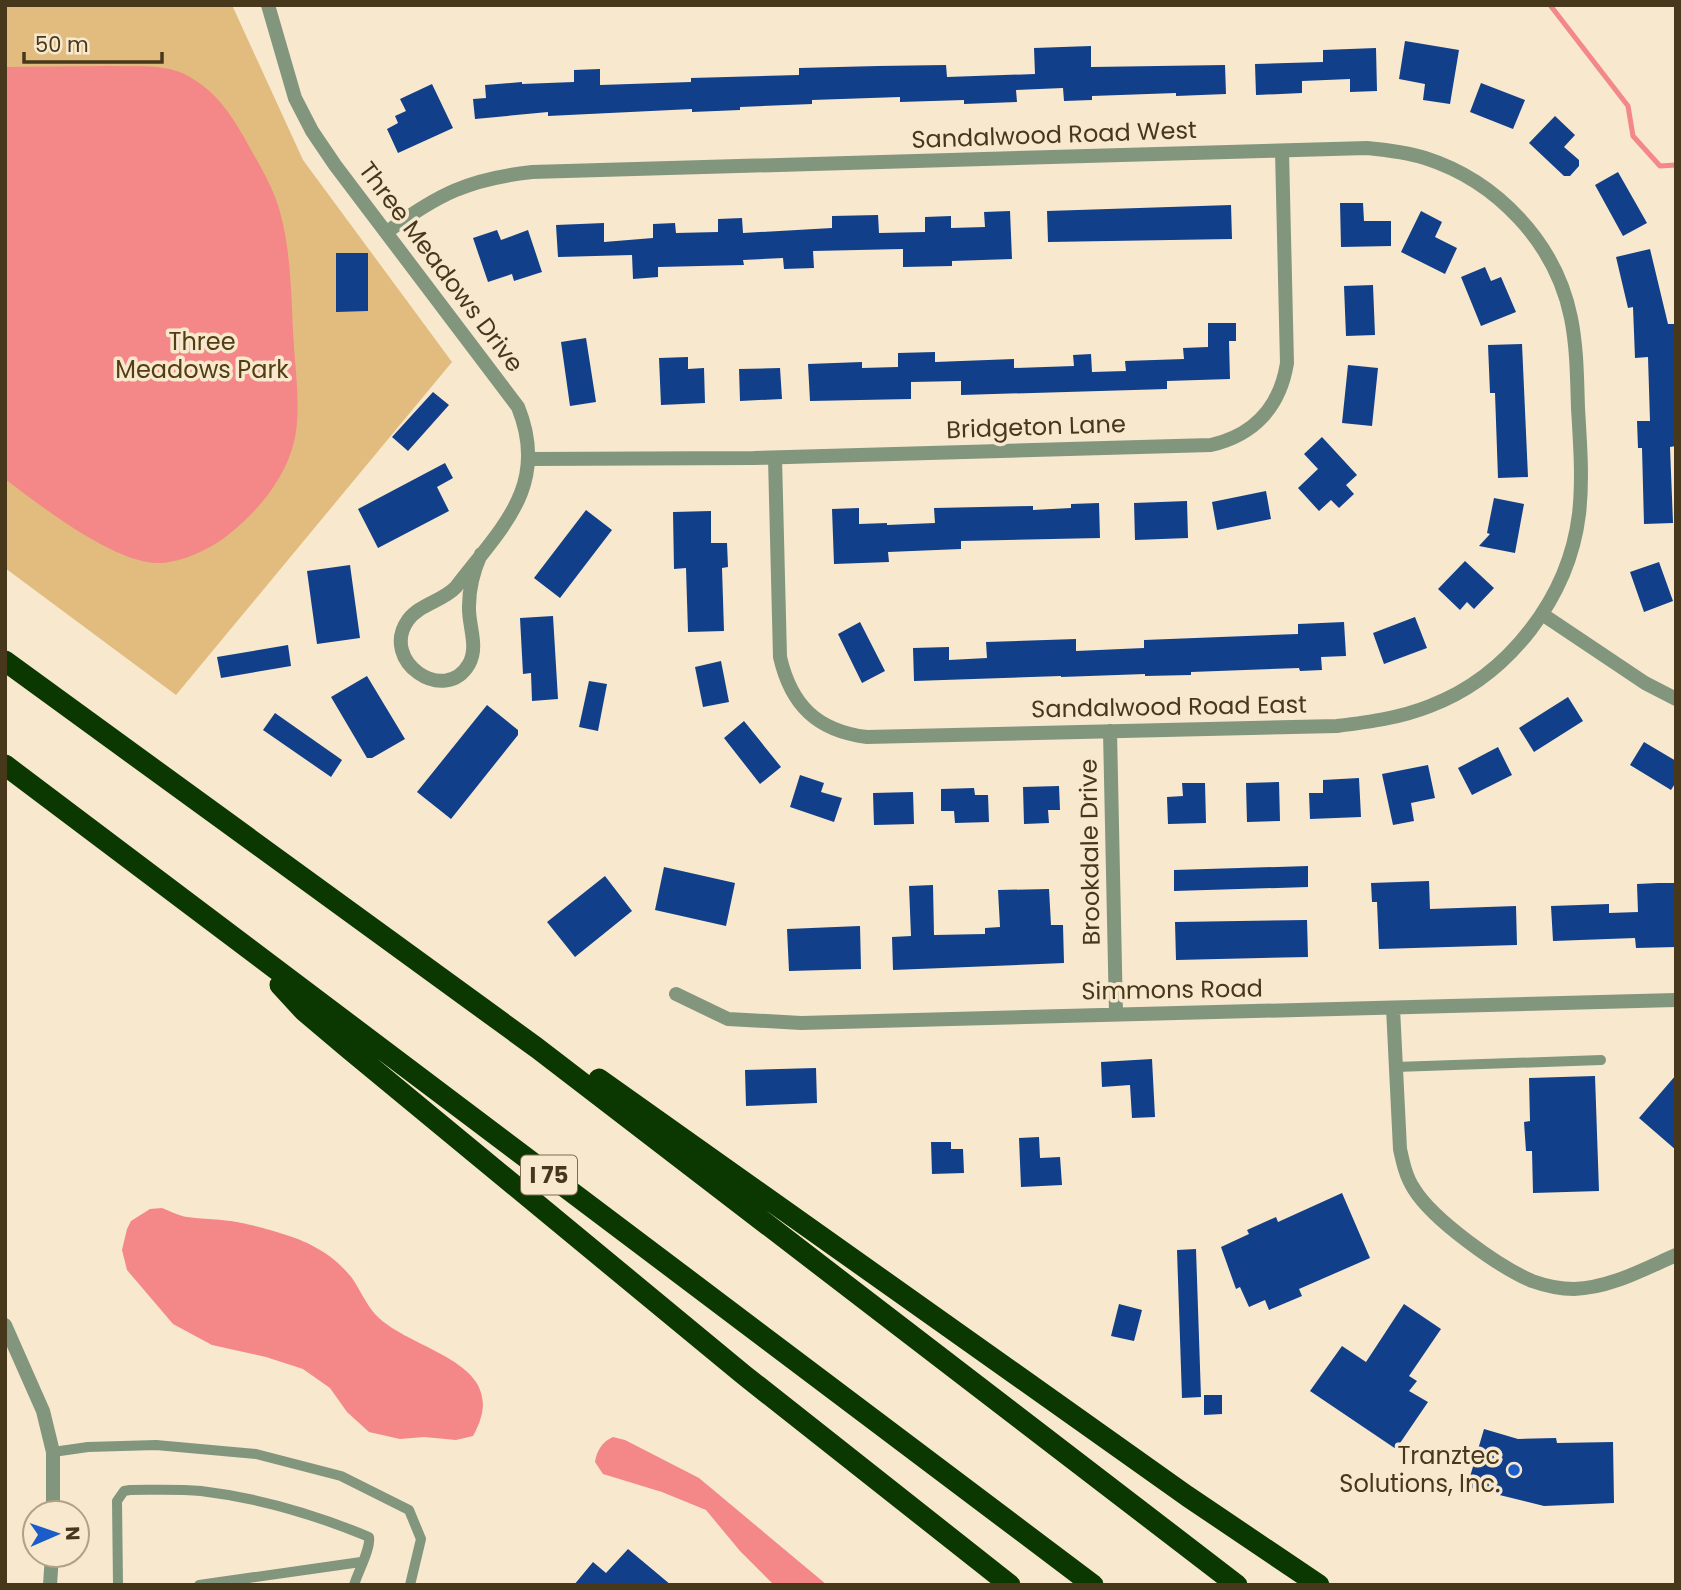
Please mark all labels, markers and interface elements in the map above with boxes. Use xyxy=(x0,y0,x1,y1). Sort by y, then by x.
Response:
scale bar xyxy=(24,21,163,65)
text: 50 m xyxy=(35,30,89,59)
street label: Sandalwood Road West xyxy=(911,113,1197,156)
street label: Three Meadows Drive xyxy=(351,155,531,379)
park label: Three Meadows Park xyxy=(115,325,289,386)
street label: Bridgeton Lane xyxy=(946,407,1126,446)
street label: Sandalwood Road East xyxy=(1031,688,1307,725)
street label: Brookdale Drive xyxy=(1071,758,1108,946)
street label: Simmons Road xyxy=(1081,971,1263,1008)
road number: I 75 xyxy=(521,1156,577,1194)
place label: Tranztec Solutions, Inc. xyxy=(1339,1439,1500,1500)
marker: Tranztec Solutions, Inc. xyxy=(1506,1462,1522,1478)
north arrow xyxy=(21,1499,91,1569)
text: N xyxy=(59,1526,86,1541)

